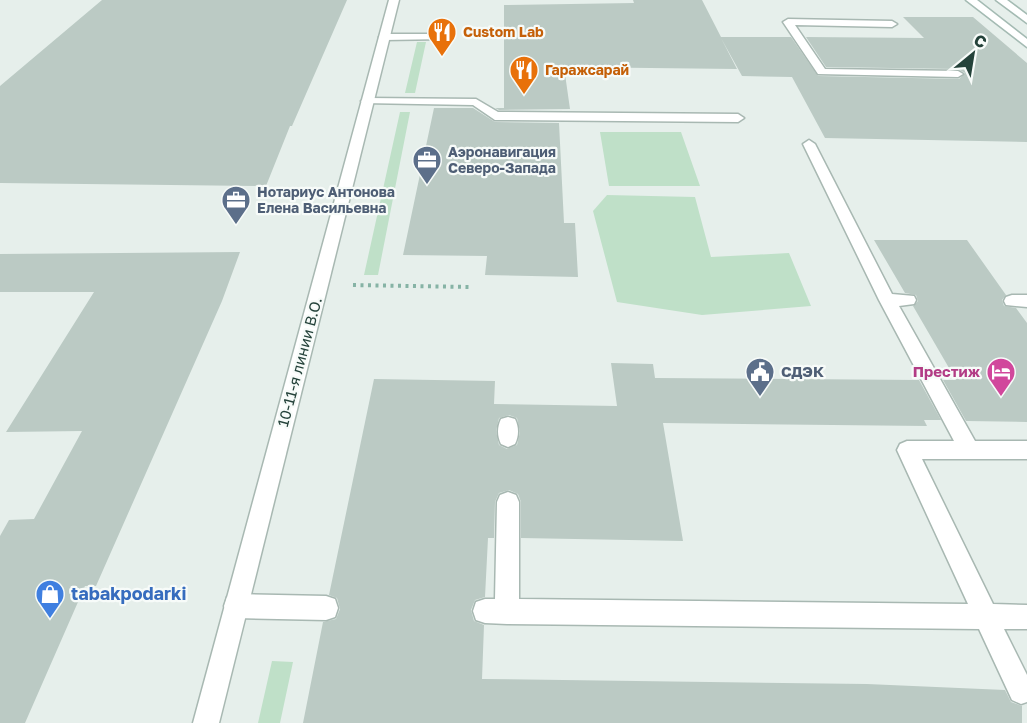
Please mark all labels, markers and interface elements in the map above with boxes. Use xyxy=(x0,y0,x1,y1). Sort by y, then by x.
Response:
restaurant icon: Custom Lab xyxy=(426,16,458,58)
place label: Custom Lab xyxy=(463,23,544,40)
north arrow xyxy=(943,24,1003,84)
text: С xyxy=(971,30,990,53)
restaurant icon: Гаражсарай xyxy=(508,54,540,96)
place label: Гаражсарай xyxy=(545,61,629,78)
place label: Аэронавигация Северо-Запада xyxy=(448,143,556,176)
office icon: Аэронавигация Северо-Запада xyxy=(411,144,443,186)
place label: Нотариус Антонова Елена Васильевна xyxy=(257,183,395,216)
office icon: Нотариус Антонова Елена Васильевна xyxy=(220,184,252,226)
street label: 10-11-я линии В.О. xyxy=(273,295,325,428)
public building icon: СДЭК xyxy=(744,356,776,398)
hotel icon: Престиж xyxy=(985,356,1017,398)
place label: СДЭК xyxy=(781,362,824,380)
place label: Престиж xyxy=(913,362,981,380)
shop icon: tabakpodarki xyxy=(34,578,66,620)
place label: tabakpodarki xyxy=(71,582,186,604)

